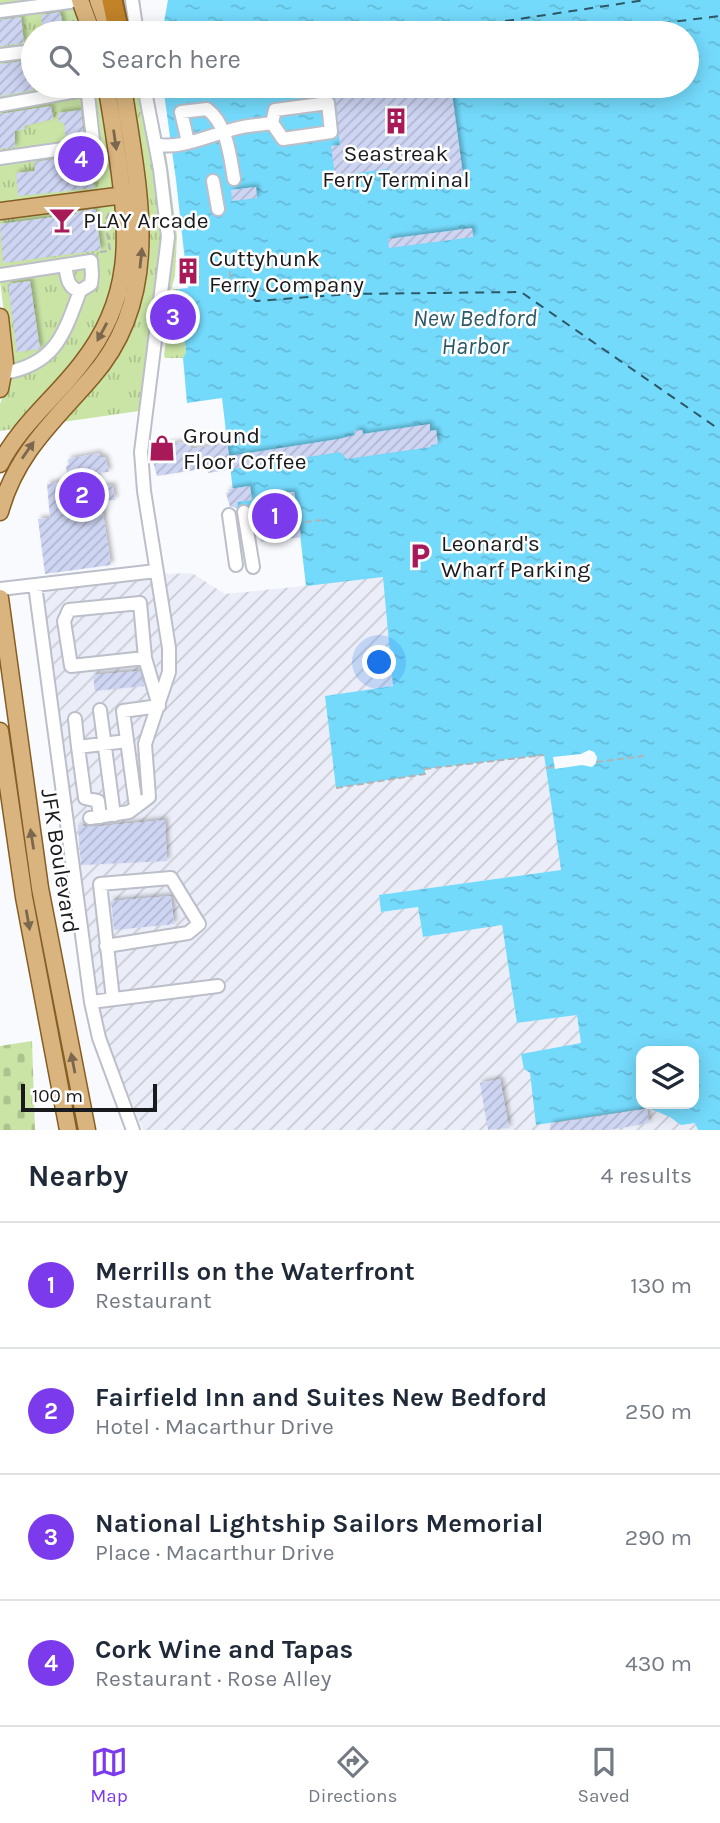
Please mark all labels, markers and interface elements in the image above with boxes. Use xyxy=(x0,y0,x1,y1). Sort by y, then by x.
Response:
search box xyxy=(21,21,699,98)
icon: search xyxy=(45,41,83,79)
text: Search here xyxy=(101,44,241,75)
building icon: Seastreak Ferry Terminal xyxy=(381,106,411,136)
one-way arrow xyxy=(110,129,121,151)
pin: 4 xyxy=(58,133,104,185)
place label: Seastreak Ferry Terminal xyxy=(322,140,470,193)
bar icon: PLAY Arcade xyxy=(47,205,77,235)
place label: PLAY Arcade xyxy=(83,207,209,234)
place label: Cuttyhunk Ferry Company xyxy=(209,245,364,298)
one-way arrow xyxy=(136,247,147,269)
building icon: Cuttyhunk Ferry Company xyxy=(173,256,203,286)
pin: 3 xyxy=(150,291,196,343)
water label: New Bedford Harbor xyxy=(413,304,537,360)
one-way arrow xyxy=(96,323,108,342)
place label: Ground Floor Coffee xyxy=(183,422,306,475)
shop icon: Ground Floor Coffee xyxy=(147,433,177,463)
one-way arrow xyxy=(21,441,35,459)
pin: 2 xyxy=(59,469,105,521)
pin: 1 xyxy=(252,490,298,542)
place label: Leonard's Wharf Parking xyxy=(441,530,590,583)
parking icon: Leonard's Wharf Parking xyxy=(405,541,435,571)
your location xyxy=(362,645,396,679)
street label: JFK Boulevard xyxy=(35,787,85,935)
one-way arrow xyxy=(27,828,38,850)
one-way arrow xyxy=(23,909,34,931)
map controls xyxy=(636,1046,699,1109)
button: layers xyxy=(636,1046,699,1109)
one-way arrow xyxy=(68,1052,79,1074)
scale bar xyxy=(21,1081,158,1113)
text: 100 m xyxy=(32,1085,83,1107)
text: Nearby xyxy=(28,1158,128,1194)
text: 4 results xyxy=(600,1162,692,1189)
text: Merrills on the Waterfront xyxy=(95,1256,415,1287)
text: 1 xyxy=(47,1272,55,1299)
text: 130 m xyxy=(630,1272,692,1299)
text: Restaurant xyxy=(95,1287,212,1314)
text: Fairfield Inn and Suites New Bedford xyxy=(95,1382,547,1413)
text: 2 xyxy=(44,1398,58,1425)
text: 250 m xyxy=(625,1398,692,1425)
text: Hotel · Macarthur Drive xyxy=(95,1413,334,1440)
text: National Lightship Sailors Memorial xyxy=(95,1508,543,1539)
text: 3 xyxy=(44,1524,58,1551)
text: 290 m xyxy=(625,1524,692,1551)
text: Place · Macarthur Drive xyxy=(95,1539,334,1566)
text: Cork Wine and Tapas xyxy=(95,1634,353,1665)
text: 4 xyxy=(44,1650,58,1677)
text: 430 m xyxy=(625,1650,692,1677)
text: Restaurant · Rose Alley xyxy=(95,1665,331,1692)
tab: Map xyxy=(90,1743,128,1807)
tab: Directions xyxy=(308,1743,397,1807)
tab: Saved xyxy=(577,1743,630,1807)

